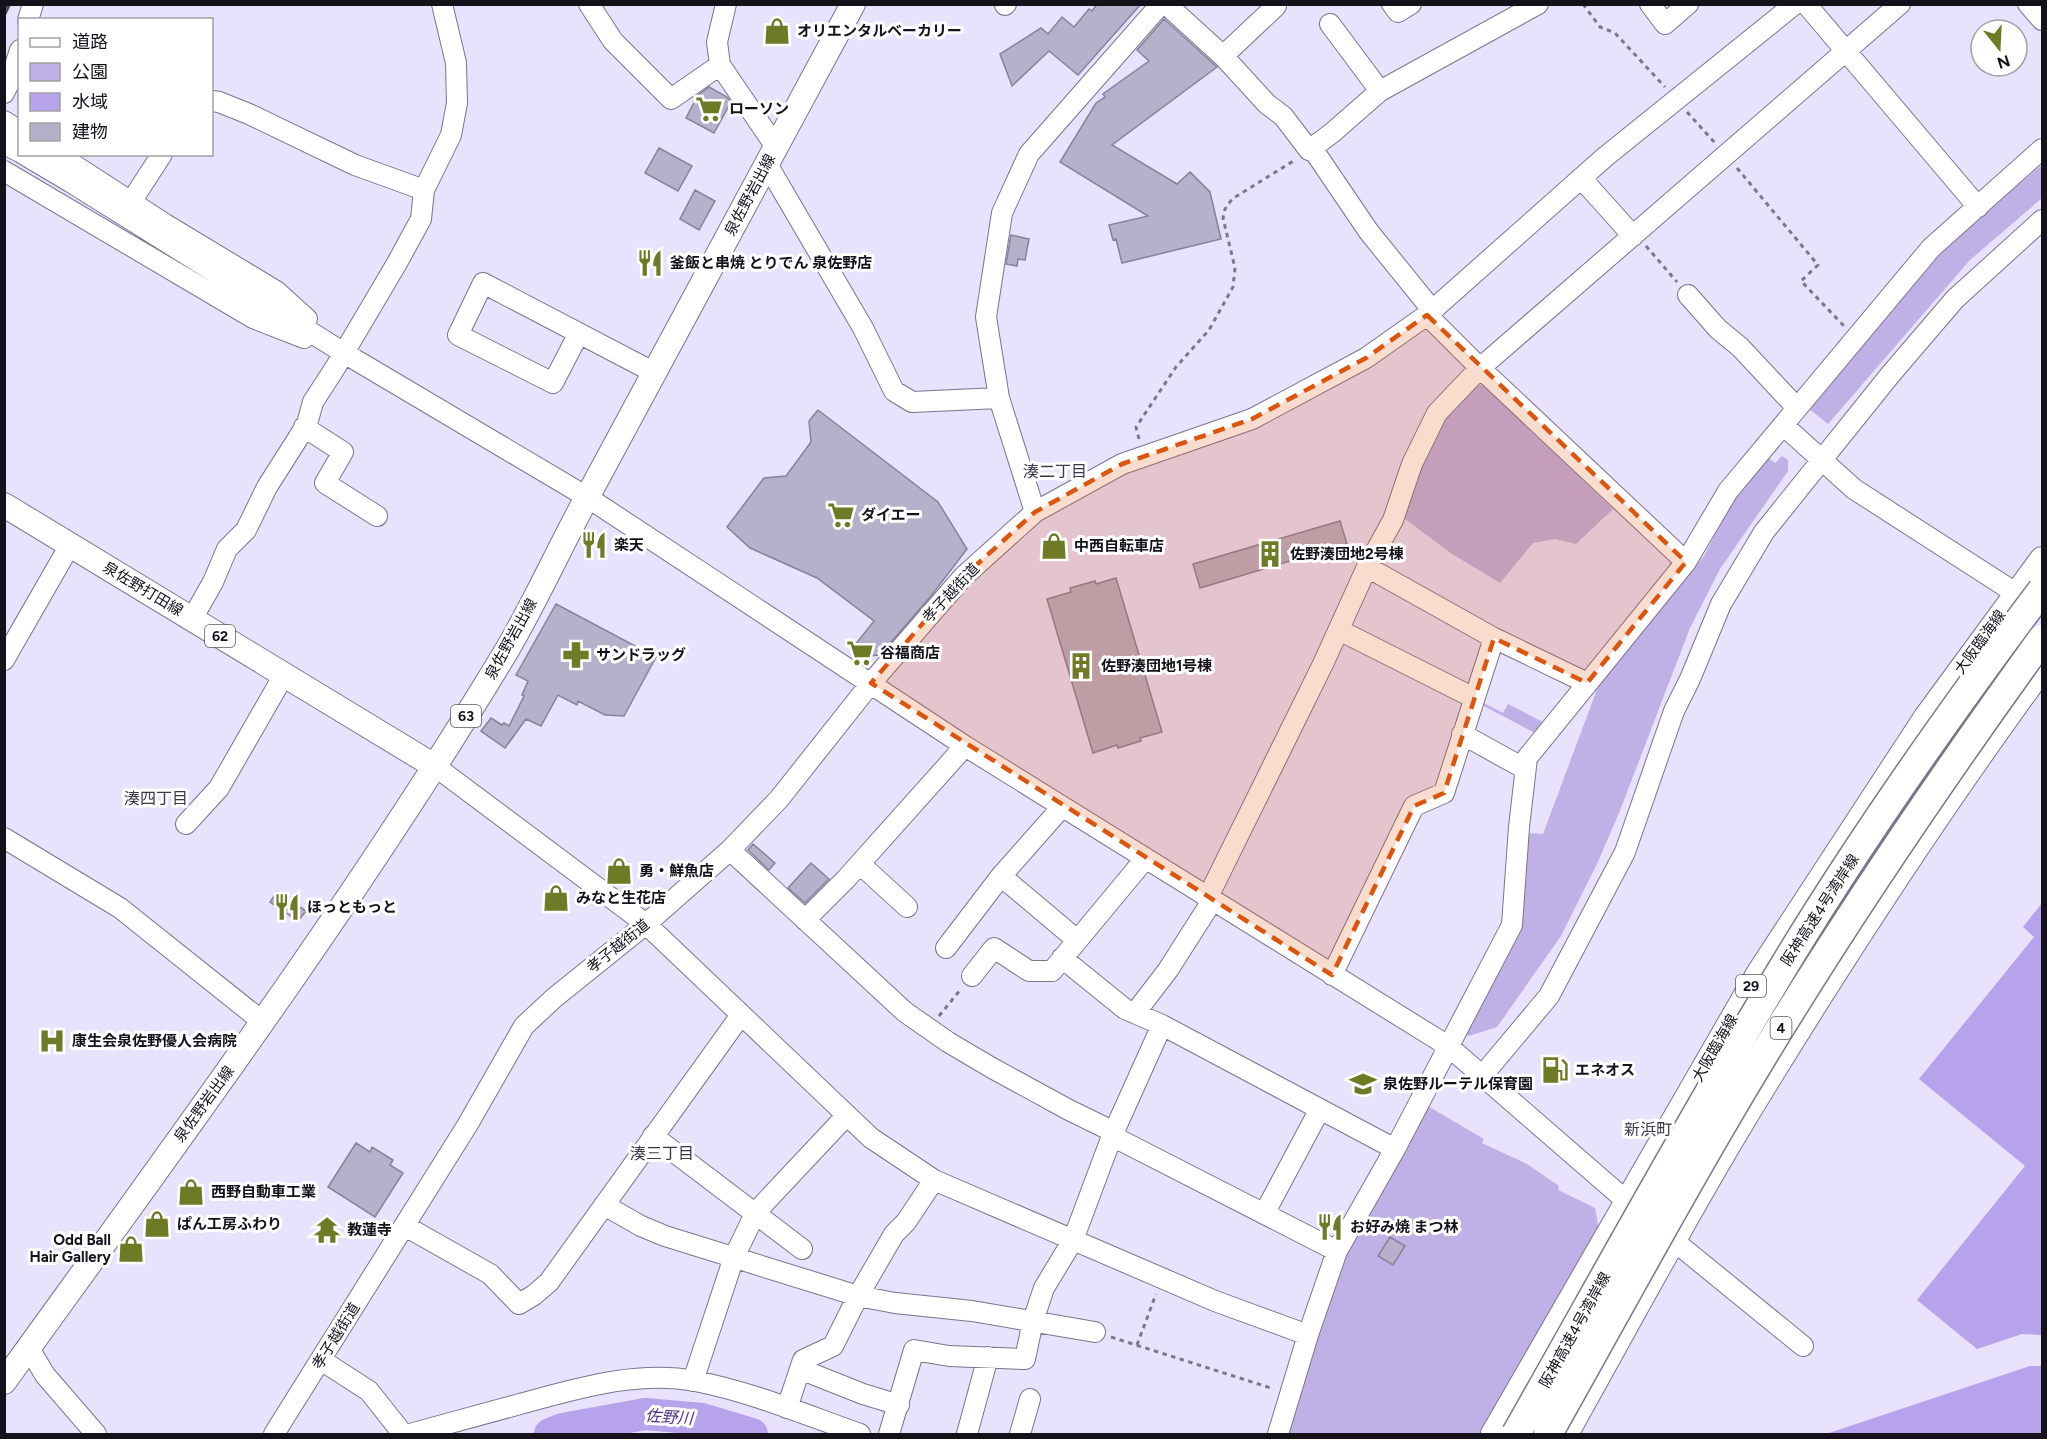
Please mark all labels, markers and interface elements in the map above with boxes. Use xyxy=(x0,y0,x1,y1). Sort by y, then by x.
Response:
shop icon: オリエンタルベーカリー xyxy=(762,16,792,46)
legend xyxy=(18,18,213,156)
north arrow xyxy=(1969,18,2029,78)
place label: オリエンタルベーカリー xyxy=(797,22,962,40)
text: 道路 xyxy=(72,31,108,53)
text: N xyxy=(1995,51,2012,73)
text: 公園 xyxy=(72,61,108,83)
text: 水域 xyxy=(72,91,108,113)
supermarket icon: ローソン xyxy=(694,94,724,124)
place label: ローソン xyxy=(729,100,789,118)
text: 建物 xyxy=(72,121,108,143)
street label: 泉佐野岩出線 xyxy=(721,151,779,239)
restaurant icon: 釜飯と串焼 とりでん 泉佐野店 xyxy=(635,248,665,278)
place label: 釜飯と串焼 とりでん 泉佐野店 xyxy=(670,254,872,272)
district label: 湊二丁目 xyxy=(1023,462,1087,481)
supermarket icon: ダイエー xyxy=(826,500,856,530)
place label: ダイエー xyxy=(861,506,921,524)
restaurant icon: 楽天 xyxy=(579,530,609,560)
shop icon: 中西自転車店 xyxy=(1039,531,1069,561)
place label: 楽天 xyxy=(614,536,644,554)
place label: 中西自転車店 xyxy=(1074,537,1164,555)
building icon: 佐野湊団地2号棟 xyxy=(1255,539,1285,569)
place label: 佐野湊団地2号棟 xyxy=(1290,545,1404,563)
street label: 泉佐野打田線 xyxy=(100,558,186,620)
street label: 孝子越街道 xyxy=(919,559,983,627)
street label: 泉佐野岩出線 xyxy=(481,595,541,683)
street label: 大阪臨海線 xyxy=(1951,606,2009,678)
road number: 62 xyxy=(205,625,235,647)
supermarket icon: 谷福商店 xyxy=(845,638,875,668)
pharmacy icon: サンドラッグ xyxy=(561,640,591,670)
place label: 谷福商店 xyxy=(880,644,940,662)
place label: サンドラッグ xyxy=(596,646,686,664)
building icon: 佐野湊団地1号棟 xyxy=(1066,651,1096,681)
place label: 佐野湊団地1号棟 xyxy=(1101,657,1212,675)
road number: 63 xyxy=(451,705,481,727)
district label: 湊四丁目 xyxy=(124,789,188,808)
street label: 阪神高速4号湾岸線 xyxy=(1777,851,1863,969)
shop icon: 勇・鮮魚店 xyxy=(604,856,634,886)
place label: 勇・鮮魚店 xyxy=(639,862,714,880)
shop icon: みなと生花店 xyxy=(541,883,571,913)
place label: みなと生花店 xyxy=(576,889,666,907)
restaurant icon: ほっともっと xyxy=(272,892,302,922)
place label: ほっともっと xyxy=(307,898,397,916)
street label: 孝子越街道 xyxy=(583,915,653,977)
road number: 29 xyxy=(1736,975,1766,997)
street label: 大阪臨海線 xyxy=(1688,1011,1742,1085)
road number: 4 xyxy=(1770,1017,1792,1039)
hospital icon: 康生会泉佐野優人会病院 xyxy=(37,1026,67,1056)
place label: 康生会泉佐野優人会病院 xyxy=(72,1032,237,1050)
fuel station icon: エネオス xyxy=(1540,1055,1570,1085)
place label: エネオス xyxy=(1575,1061,1635,1079)
street label: 泉佐野岩出線 xyxy=(170,1062,238,1146)
school or university icon: 泉佐野ルーテル保育園 xyxy=(1348,1069,1378,1099)
place label: 泉佐野ルーテル保育園 xyxy=(1383,1075,1533,1093)
district label: 新浜町 xyxy=(1624,1120,1672,1139)
district label: 湊三丁目 xyxy=(630,1144,694,1163)
shop icon: 西野自動車工業 xyxy=(176,1177,206,1207)
place label: 西野自動車工業 xyxy=(211,1183,316,1201)
shop icon: ぱん工房ふわり xyxy=(142,1209,172,1239)
restaurant icon: お好み焼 まつ林 xyxy=(1315,1212,1345,1242)
place label: ぱん工房ふわり xyxy=(177,1215,282,1233)
temple icon: 教蓮寺 xyxy=(312,1215,342,1245)
place label: お好み焼 まつ林 xyxy=(1350,1218,1459,1236)
place label: 教蓮寺 xyxy=(347,1221,392,1239)
place label: Odd Ball Hair Gallery xyxy=(29,1231,111,1266)
shop icon: Odd Ball Hair Gallery xyxy=(116,1234,146,1264)
street label: 阪神高速4号湾岸線 xyxy=(1536,1269,1614,1391)
street label: 孝子越街道 xyxy=(308,1299,364,1373)
water label: 佐野川 xyxy=(644,1406,696,1428)

